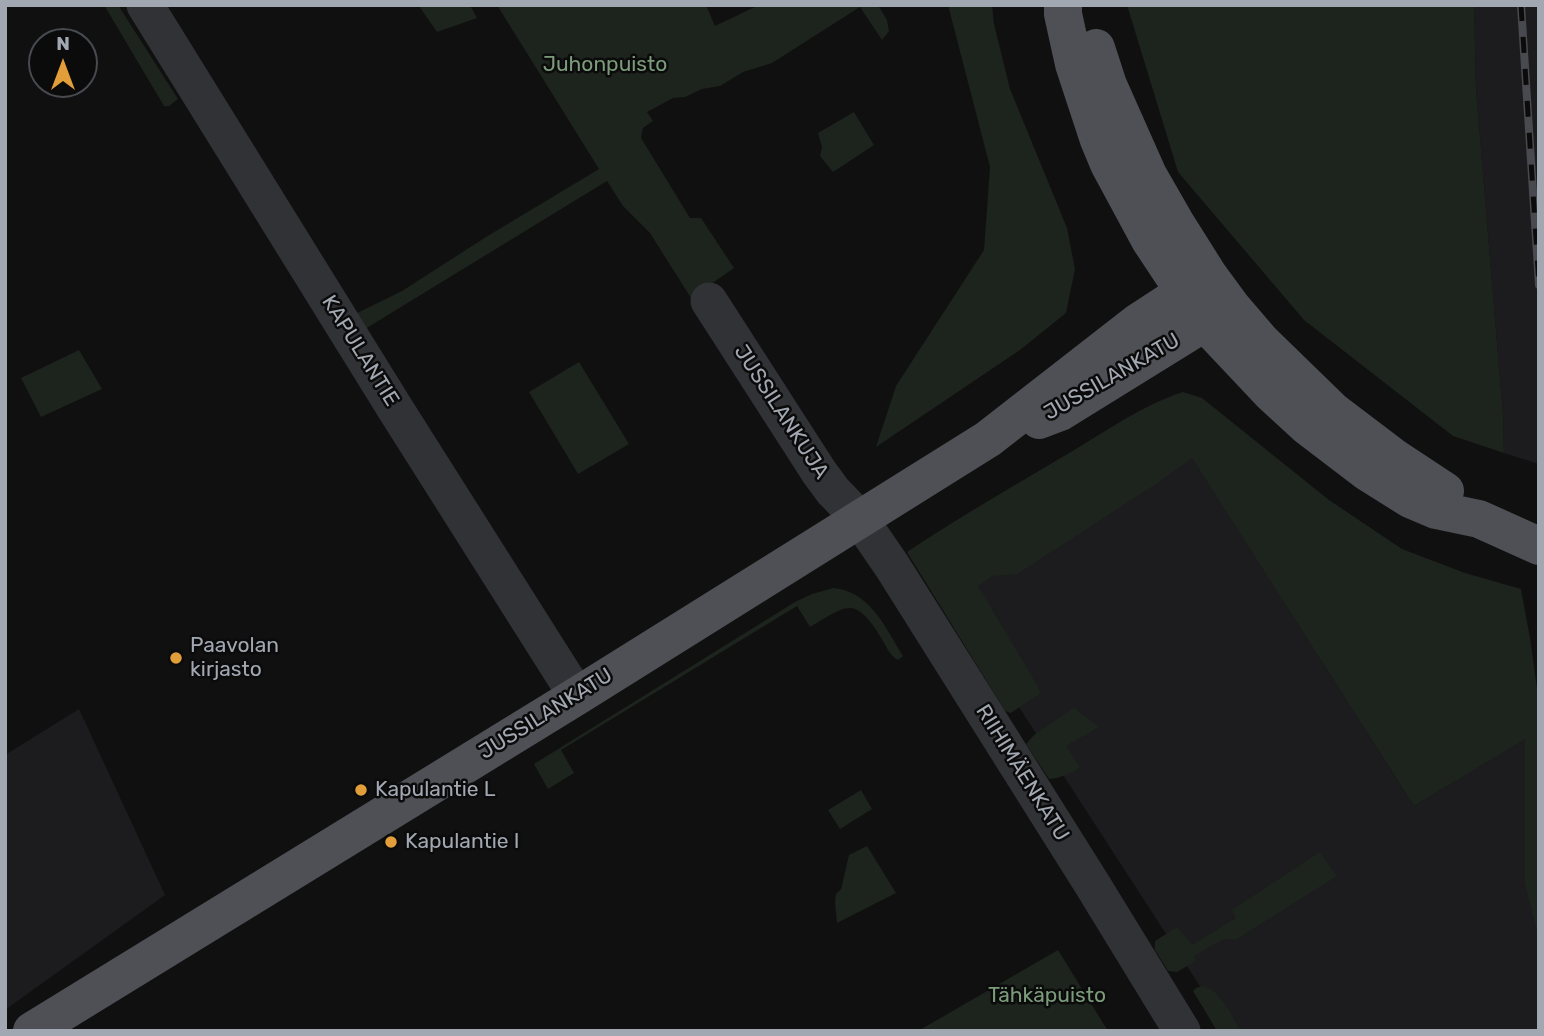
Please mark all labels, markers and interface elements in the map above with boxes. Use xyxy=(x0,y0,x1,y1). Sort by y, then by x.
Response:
north arrow xyxy=(28,28,98,98)
text: N xyxy=(56,32,70,55)
park label: Juhonpuisto xyxy=(543,52,667,78)
street label: KAPULANTIE xyxy=(316,291,404,411)
street label: JUSSILANKATU xyxy=(1040,328,1184,426)
street label: JUSSILANKUJA xyxy=(728,340,834,484)
place label: Paavolan kirjasto xyxy=(190,633,279,683)
marker: Paavolan kirjasto xyxy=(168,650,184,666)
street label: JUSSILANKATU xyxy=(475,663,617,765)
street label: RIIHIMÄENKATU xyxy=(970,700,1074,846)
place label: Kapulantie L xyxy=(375,777,496,803)
marker: Kapulantie L xyxy=(353,782,369,798)
place label: Kapulantie I xyxy=(405,829,519,855)
marker: Kapulantie I xyxy=(383,834,399,850)
park label: Tähkäpuisto xyxy=(988,983,1106,1009)

